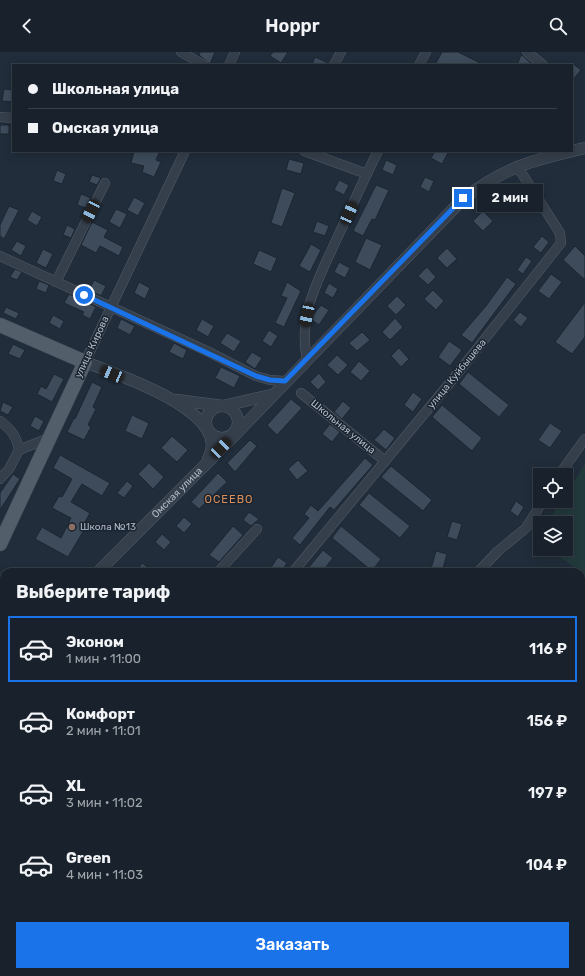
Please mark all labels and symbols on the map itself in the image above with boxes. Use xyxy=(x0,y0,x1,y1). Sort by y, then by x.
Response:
callout: 2 мин xyxy=(477,184,543,212)
route end xyxy=(454,189,472,207)
car xyxy=(80,198,102,224)
car xyxy=(339,200,359,226)
route start xyxy=(75,286,93,304)
car xyxy=(299,302,315,328)
street label: улица Кирова xyxy=(73,314,111,380)
street label: улица Куйбышева xyxy=(425,337,489,411)
car xyxy=(99,364,125,384)
street label: Школьная улица xyxy=(308,397,378,457)
car xyxy=(208,435,234,461)
street label: Омская улица xyxy=(149,465,205,521)
district label: ОСЕЕВО xyxy=(205,493,253,506)
place label: Школа №13 xyxy=(80,521,136,533)
marker: Школа №13 xyxy=(67,522,77,532)

